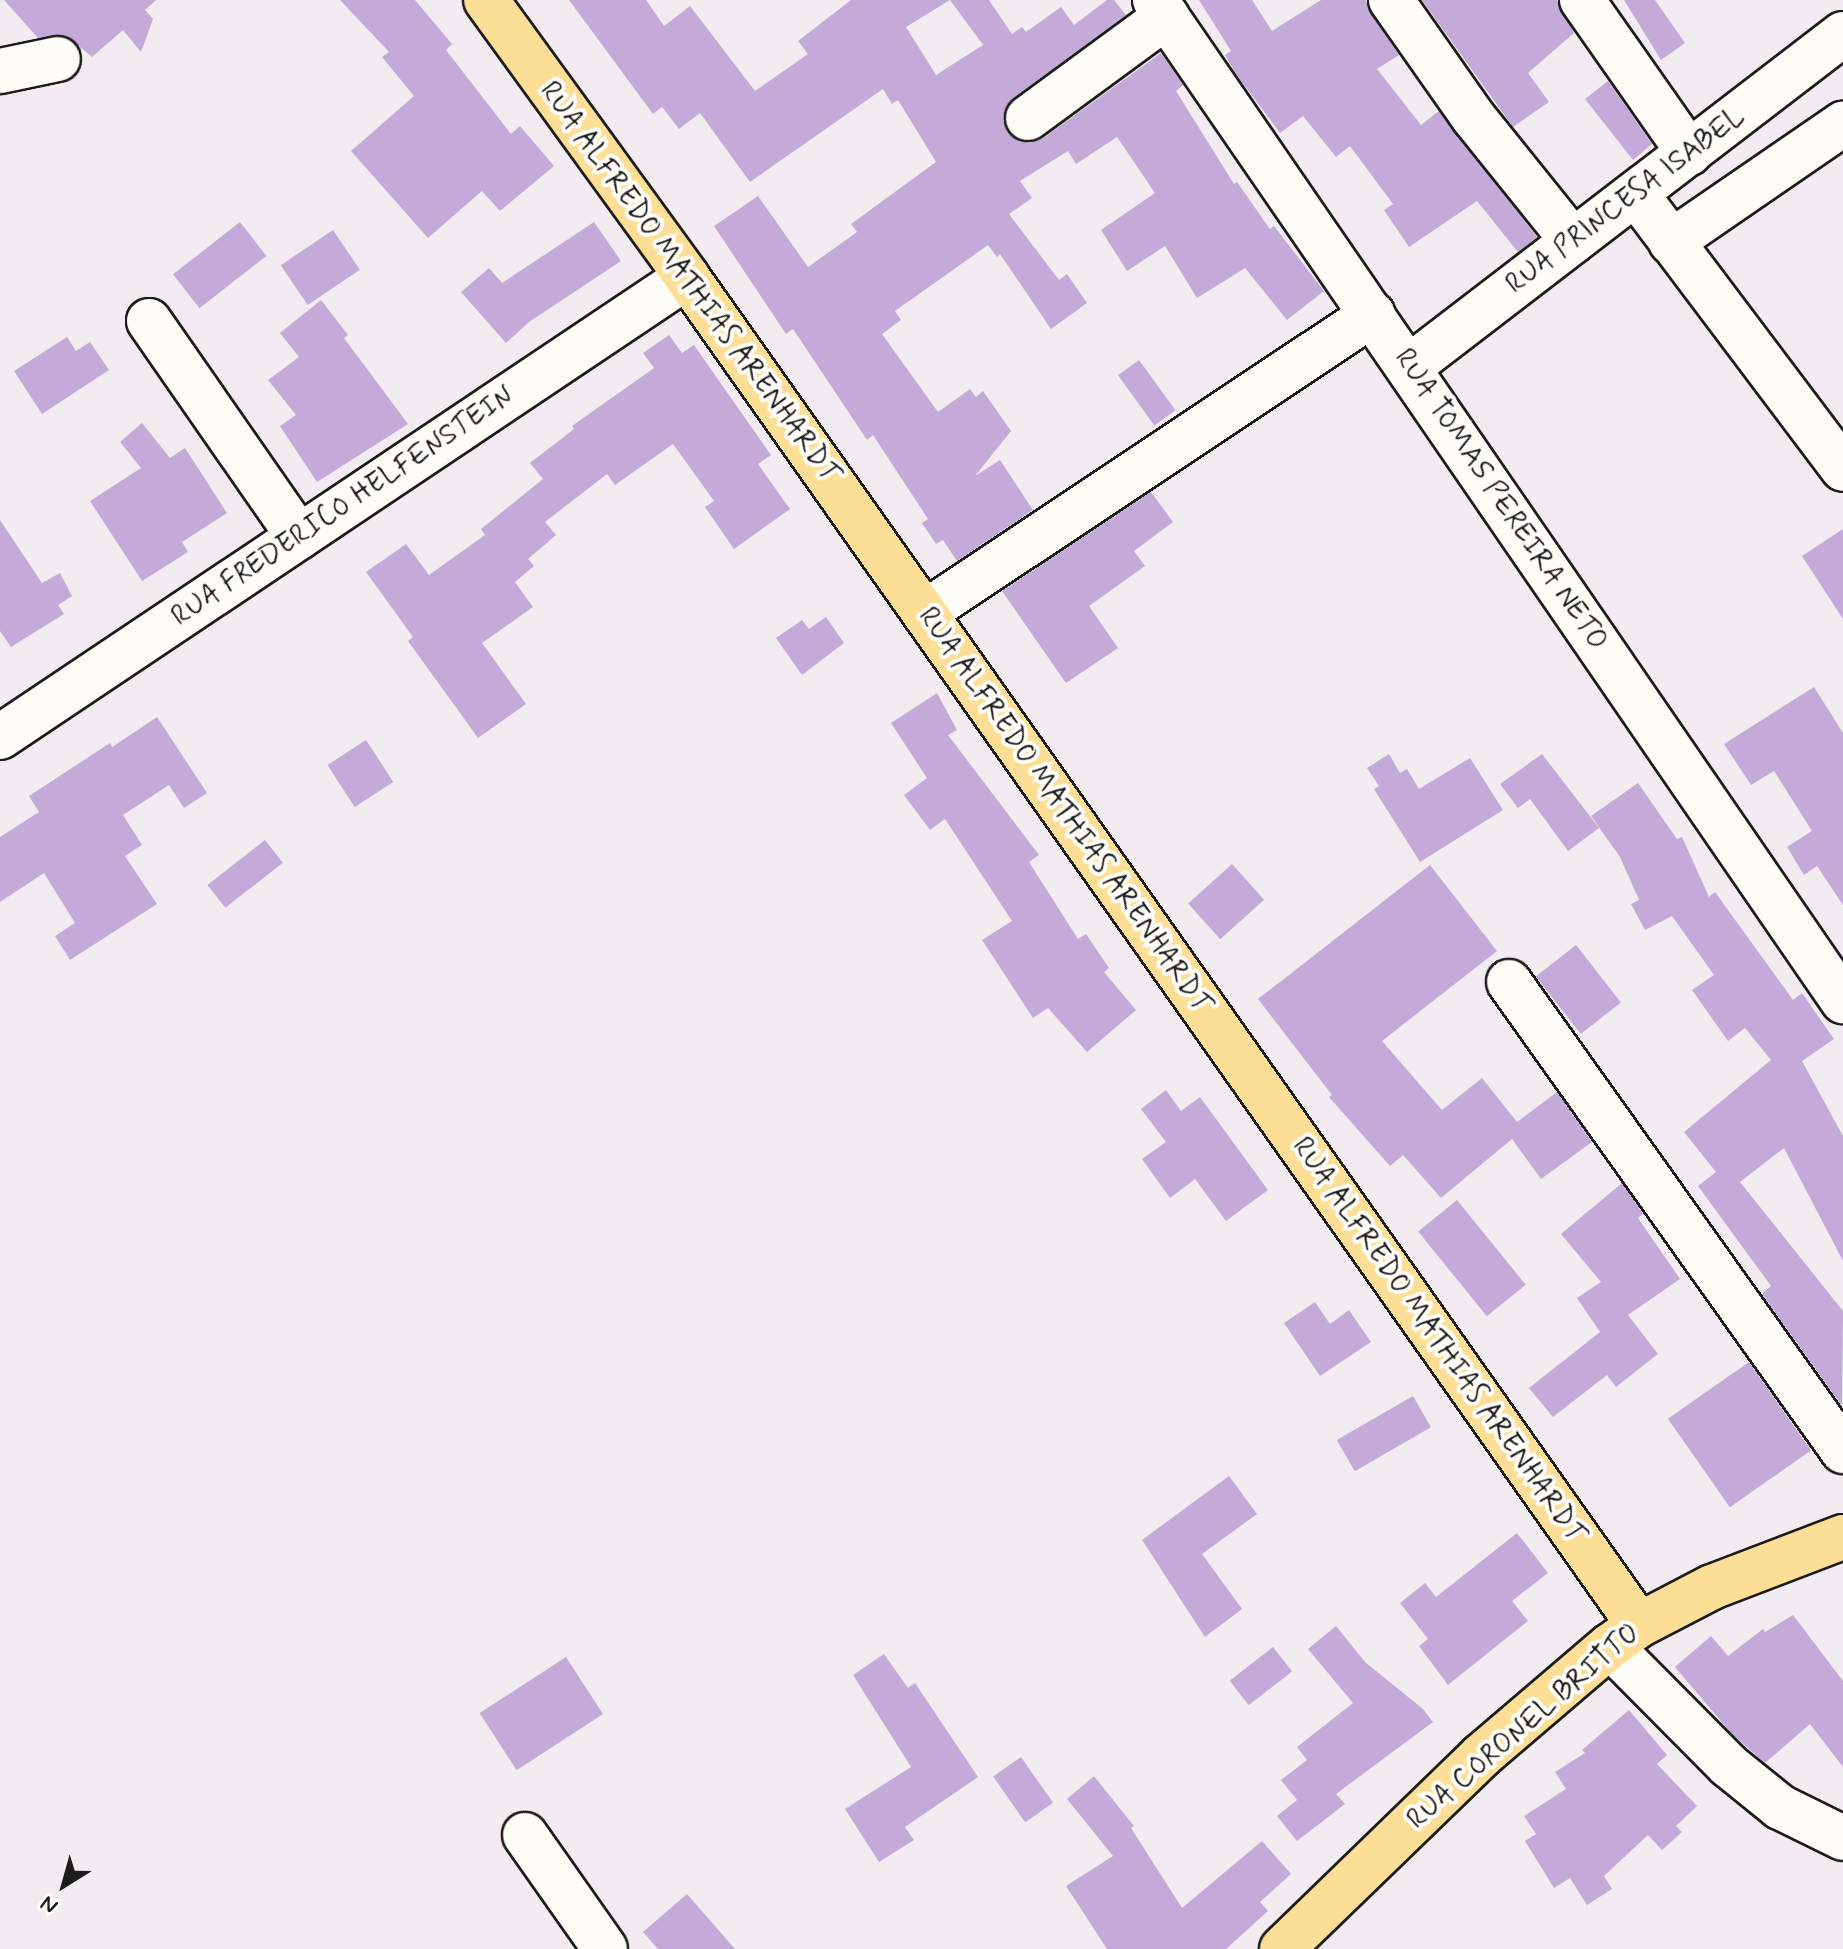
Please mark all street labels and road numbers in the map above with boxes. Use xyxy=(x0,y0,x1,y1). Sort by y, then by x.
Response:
street label: RUA ALFREDO MATHIAS ARENHARDT xyxy=(530,74,848,492)
street label: RUA PRINCESA ISABEL xyxy=(1495,96,1757,306)
street label: RUA TOMAS PEREIRA NETO xyxy=(1387,344,1613,656)
street label: RUA FREDERICO HELFENSTEIN xyxy=(168,381,518,633)
street label: RUA ALFREDO MATHIAS ARENHARDT xyxy=(909,599,1219,1023)
street label: RUA ALFREDO MATHIAS ARENHARDT xyxy=(1283,1129,1593,1553)
street label: RUA CORONEL BRITTO xyxy=(1403,1619,1645,1835)

